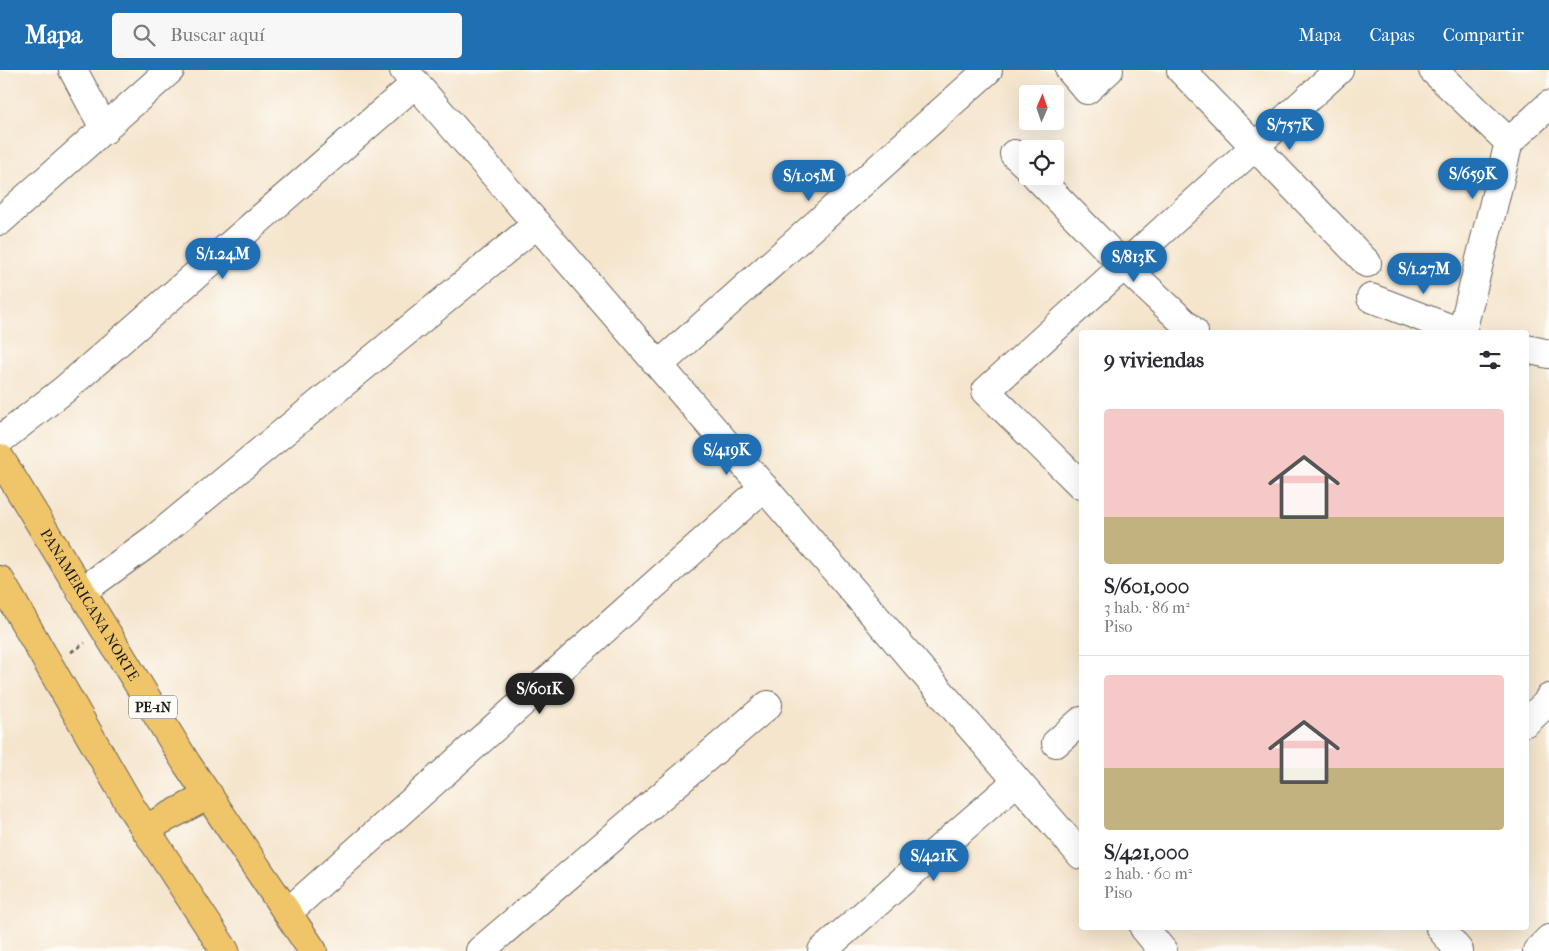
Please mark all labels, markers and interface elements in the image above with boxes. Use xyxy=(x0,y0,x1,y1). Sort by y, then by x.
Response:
search box xyxy=(112,13,462,58)
text: Mapa xyxy=(25,21,82,49)
icon: search xyxy=(130,21,158,49)
text: Buscar aquí xyxy=(170,24,265,46)
text: Mapa xyxy=(1299,25,1341,46)
text: Capas xyxy=(1369,25,1415,46)
text: Compartir xyxy=(1443,25,1524,46)
north arrow xyxy=(1019,85,1064,130)
map controls xyxy=(1019,85,1064,185)
pin: S/757K xyxy=(1249,108,1331,151)
text: S/757K xyxy=(1267,115,1313,134)
button: locate xyxy=(1019,140,1064,185)
pin: S/659K xyxy=(1432,158,1514,200)
pin: S/1.05M xyxy=(763,160,855,202)
text: S/659K xyxy=(1449,164,1497,183)
text: S/1.05M xyxy=(783,166,835,185)
pin: S/1.24M xyxy=(177,238,269,280)
pin: S/813K xyxy=(1093,240,1175,283)
text: S/1.24M xyxy=(196,244,250,263)
text: S/813K xyxy=(1112,247,1156,266)
pin: S/1.27M xyxy=(1378,252,1470,295)
text: S/1.27M xyxy=(1398,259,1450,278)
icon: filters xyxy=(1476,346,1504,374)
text: 9 viviendas xyxy=(1104,348,1204,372)
pin: S/419K xyxy=(686,434,768,476)
text: S/419K xyxy=(704,440,750,459)
icon: home xyxy=(1259,442,1349,532)
street label: PANAMERICANA NORTE xyxy=(36,525,143,684)
text: S/601,000 xyxy=(1104,574,1189,598)
text: 3 hab. · 86 m² xyxy=(1104,598,1190,617)
text: Piso xyxy=(1104,617,1132,636)
pin: S/601K xyxy=(499,672,581,715)
text: S/601K xyxy=(517,679,563,698)
road number: PE-1N xyxy=(129,696,177,719)
icon: home xyxy=(1259,707,1349,797)
pin: S/421K xyxy=(893,840,975,882)
text: S/421,000 xyxy=(1104,840,1189,864)
text: S/421K xyxy=(911,846,957,865)
text: 2 hab. · 60 m² xyxy=(1104,864,1192,883)
text: Piso xyxy=(1104,883,1132,902)

